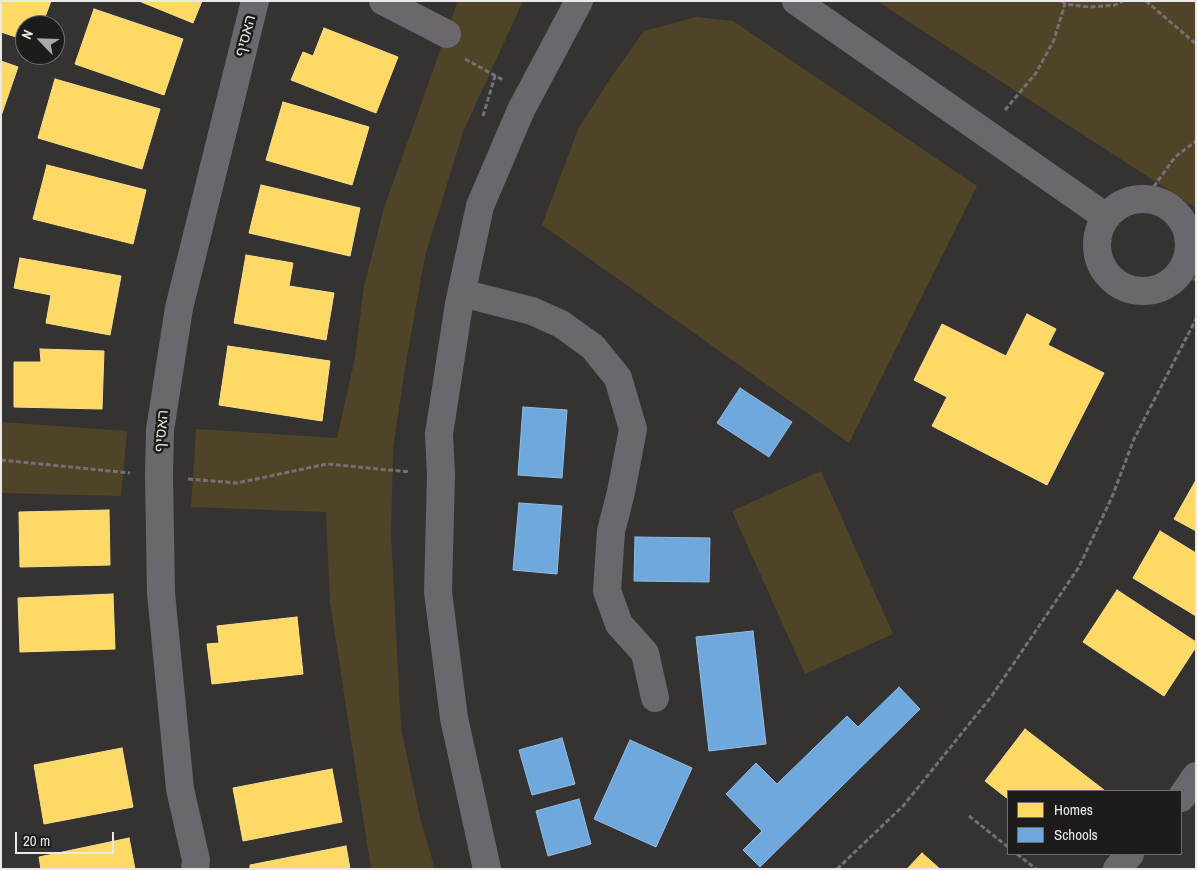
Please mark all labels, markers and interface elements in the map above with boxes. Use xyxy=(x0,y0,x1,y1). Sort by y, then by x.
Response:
street label: האסיף xyxy=(232,13,260,59)
north arrow xyxy=(15,15,65,65)
text: N xyxy=(17,27,37,42)
street label: האסיף xyxy=(151,409,173,453)
legend xyxy=(1007,790,1182,855)
text: Homes xyxy=(1054,799,1093,820)
scale bar xyxy=(18,822,116,854)
text: Schools xyxy=(1054,824,1098,845)
text: 20 m xyxy=(23,830,50,851)

